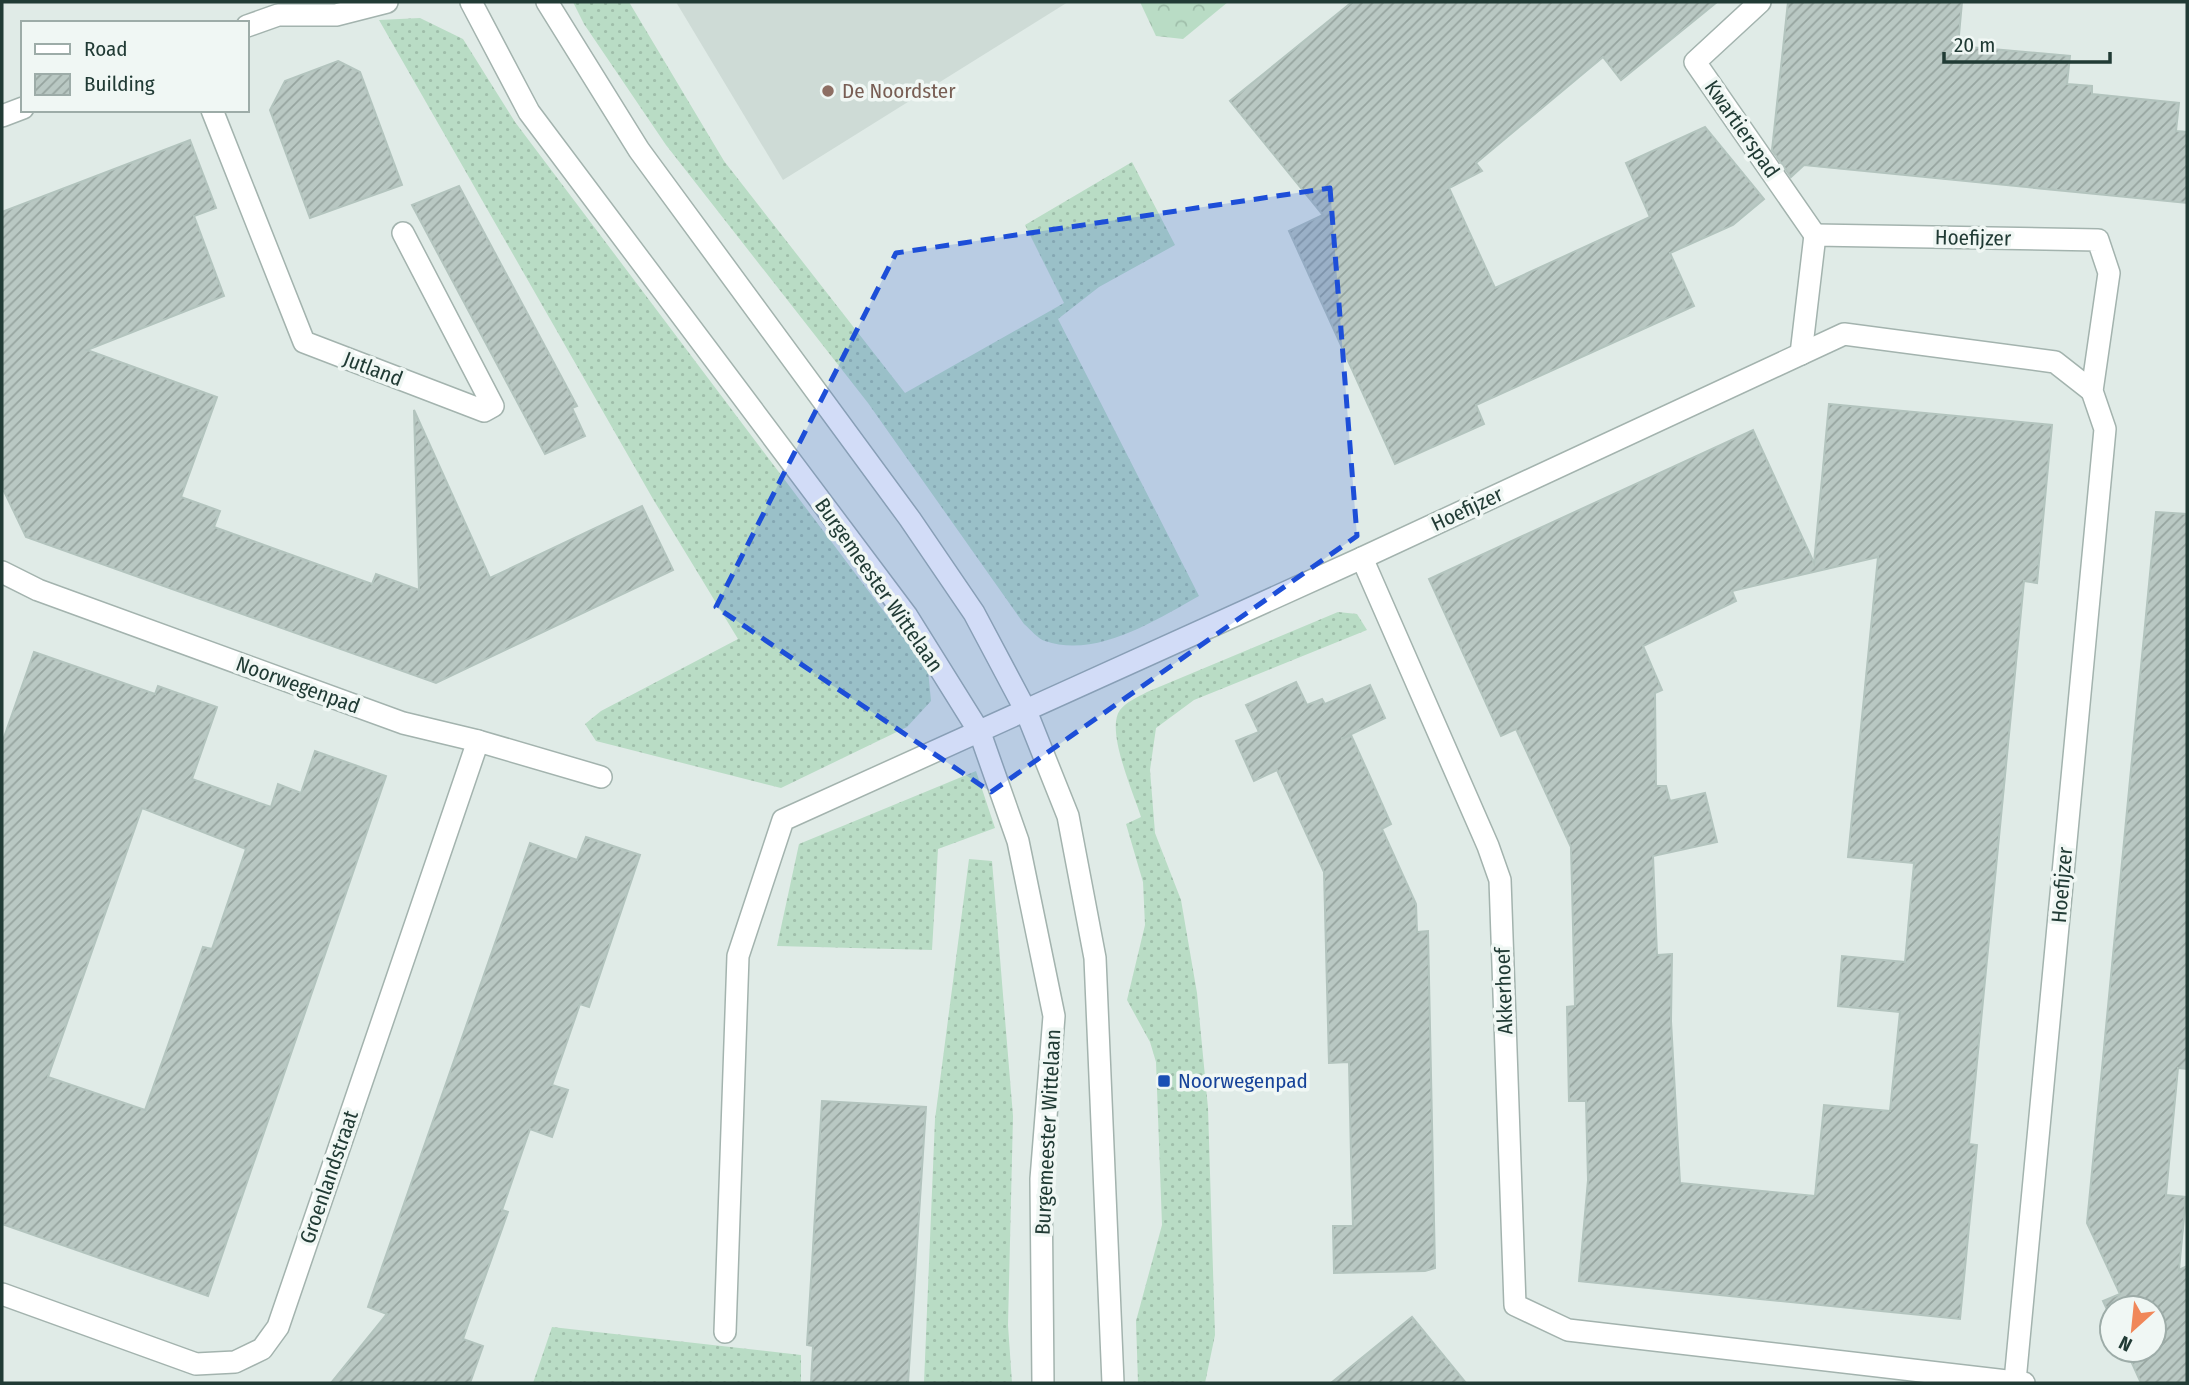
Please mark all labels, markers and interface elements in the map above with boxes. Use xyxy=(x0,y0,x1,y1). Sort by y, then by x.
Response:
legend xyxy=(21,21,248,112)
scale bar xyxy=(1944,21,2110,65)
text: 20 m xyxy=(1954,32,1995,58)
text: Road xyxy=(84,36,128,62)
text: Building xyxy=(84,71,155,97)
street label: Kwartierspad xyxy=(1699,75,1785,183)
place label: De Noordster xyxy=(842,78,956,104)
marker: De Noordster xyxy=(820,83,836,99)
street label: Hoefijzer xyxy=(1935,224,2012,252)
street label: Jutland xyxy=(340,346,406,392)
street label: Hoefijzer xyxy=(1427,481,1508,537)
street label: Burgemeester Wittelaan xyxy=(809,493,949,677)
street label: Noorwegenpad xyxy=(233,651,363,719)
street label: Hoefijzer xyxy=(2046,845,2078,924)
street label: Akkerhoef xyxy=(1489,945,1519,1035)
street label: Burgemeester Wittelaan xyxy=(1030,1028,1066,1236)
place label: Noorwegenpad xyxy=(1178,1068,1308,1094)
marker: Noorwegenpad xyxy=(1156,1073,1172,1089)
street label: Groenlandstraat xyxy=(294,1107,364,1247)
north arrow xyxy=(2098,1294,2168,1364)
text: N xyxy=(2115,1331,2136,1357)

